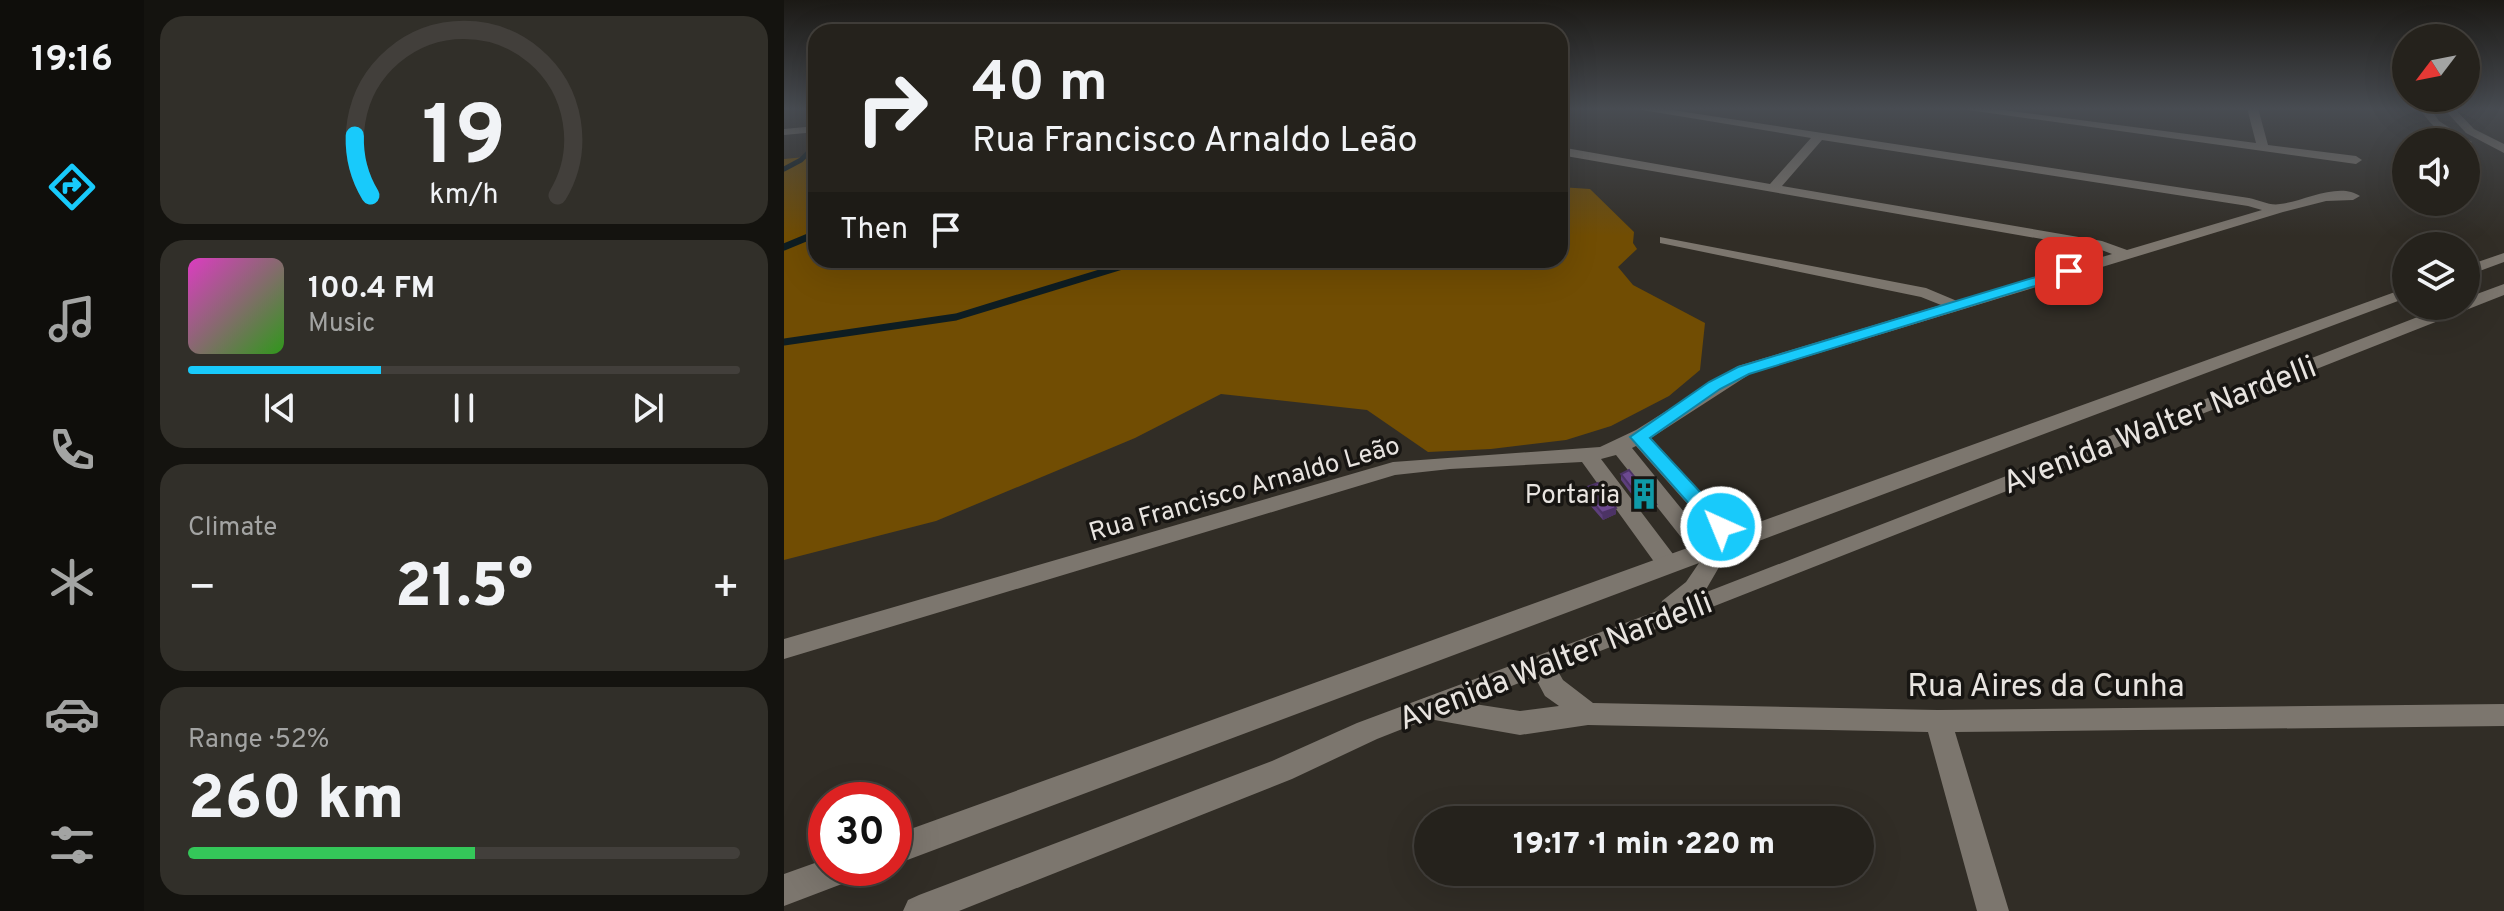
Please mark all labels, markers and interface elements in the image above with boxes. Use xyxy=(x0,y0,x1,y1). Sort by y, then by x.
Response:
north arrow xyxy=(2392,24,2480,112)
map controls xyxy=(2392,24,2480,320)
text: 19:16 xyxy=(31,38,113,84)
text: 40 m xyxy=(972,50,1108,120)
icon: right xyxy=(840,56,944,160)
text: 19 xyxy=(422,89,506,194)
text: Rua Francisco Arnaldo Leão xyxy=(972,119,1418,165)
button: sound xyxy=(2392,128,2480,216)
icon: directions xyxy=(44,159,100,215)
text: km/h xyxy=(429,178,499,214)
icon: arrive xyxy=(924,208,968,252)
text: Then xyxy=(840,212,908,249)
button: layers xyxy=(2392,232,2480,320)
pin xyxy=(2035,237,2103,305)
icon: arrive xyxy=(2047,249,2091,293)
text: 100.4 FM xyxy=(308,271,435,308)
icon: music xyxy=(44,291,100,347)
text: Music xyxy=(308,308,375,341)
street label: Avenida Walter Nardelli xyxy=(1997,348,2323,505)
icon: previous xyxy=(258,386,302,430)
icon: pause xyxy=(442,386,486,430)
icon: next xyxy=(626,386,670,430)
icon: phone xyxy=(44,422,100,478)
street label: Rua Francisco Arnaldo Leão xyxy=(1085,430,1404,551)
building icon: Portaria xyxy=(1627,477,1661,511)
place label: Portaria xyxy=(1525,480,1620,513)
position arrow xyxy=(1679,485,1763,569)
text: Climate xyxy=(188,512,277,545)
text: 21.5° xyxy=(395,552,533,628)
icon: climate xyxy=(44,554,100,610)
text: − xyxy=(188,562,216,618)
text: + xyxy=(712,562,740,618)
street label: Avenida Walter Nardelli xyxy=(1393,584,1719,741)
street label: Rua Aires da Cunha xyxy=(1907,668,2185,708)
icon: car xyxy=(44,686,100,742)
text: Range · 52% xyxy=(188,724,329,757)
text: 260 km xyxy=(188,764,404,840)
speed limit sign: 30 xyxy=(808,782,912,886)
icon: filters xyxy=(44,817,100,873)
text: 19:17 · 1 min · 220 m xyxy=(1513,827,1775,864)

